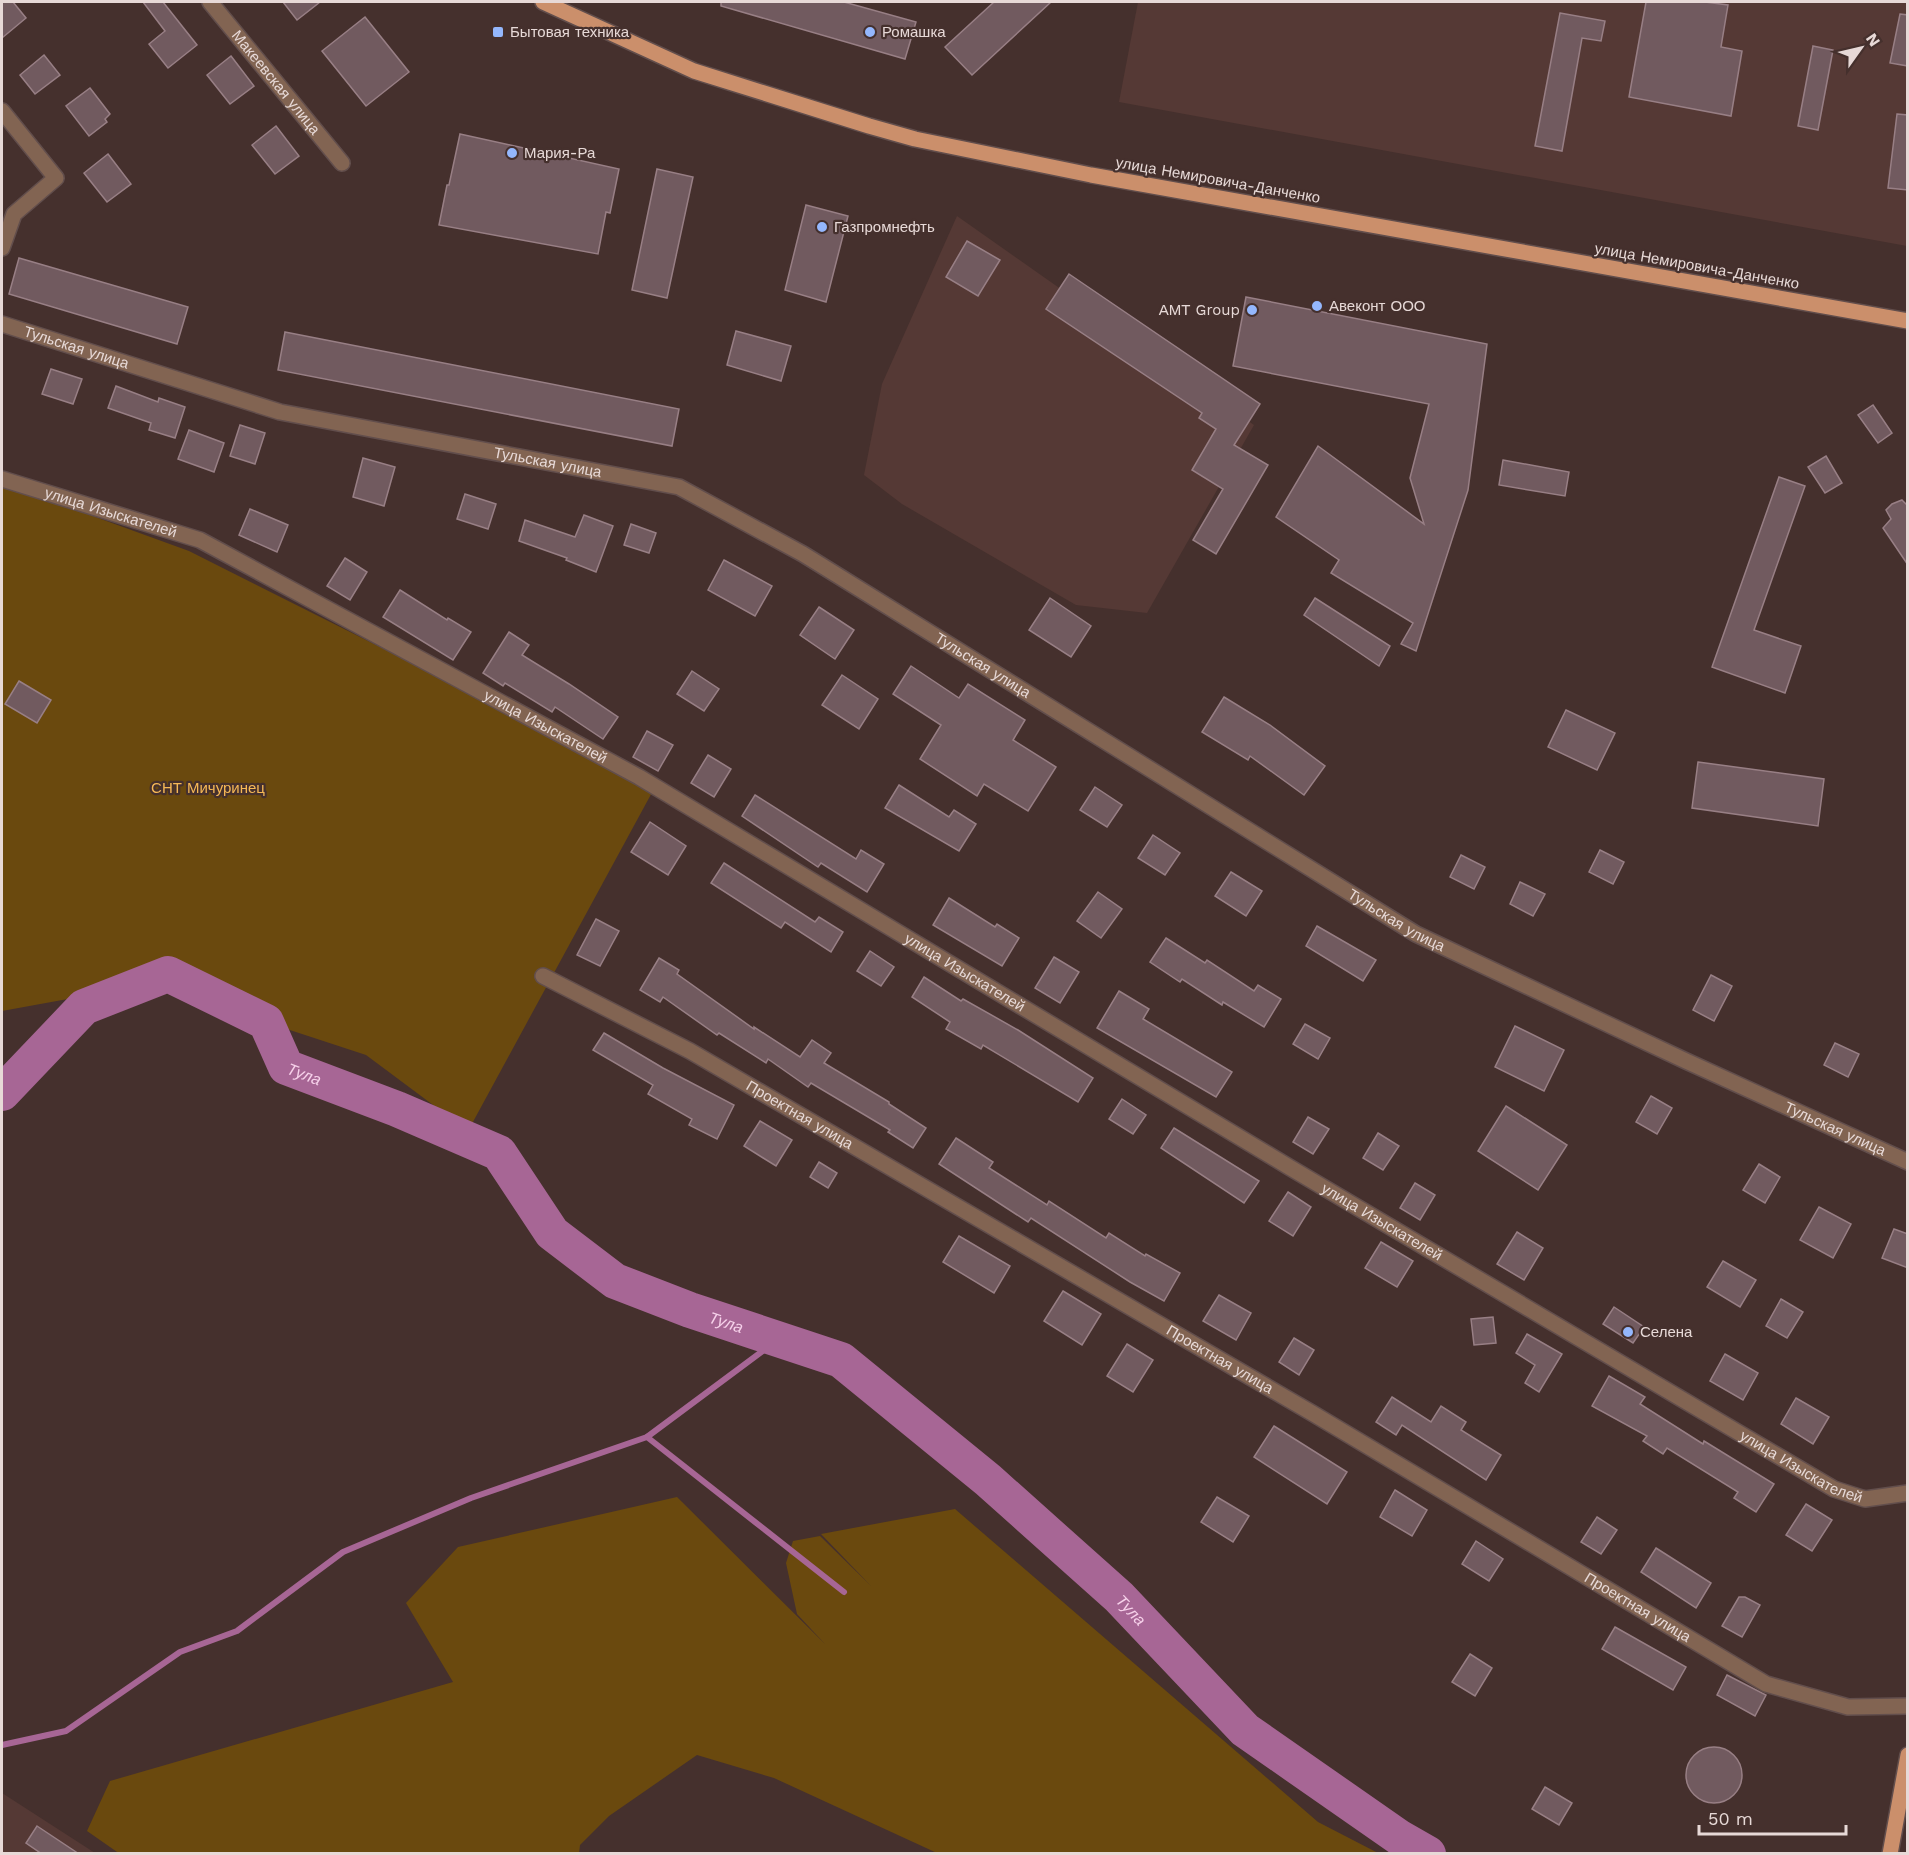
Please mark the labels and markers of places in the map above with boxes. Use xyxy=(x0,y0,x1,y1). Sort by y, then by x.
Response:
place label: Бытовая техника xyxy=(510,23,630,41)
place label: Ромашка xyxy=(882,23,946,41)
marker: Бытовая техника xyxy=(491,25,505,39)
marker: Ромашка xyxy=(863,25,877,39)
place label: Мария-Ра xyxy=(524,144,596,162)
marker: Мария-Ра xyxy=(505,146,519,160)
place label: Газпромнефть xyxy=(834,218,935,236)
marker: Газпромнефть xyxy=(815,220,829,234)
place label: Авеконт ООО xyxy=(1329,297,1426,315)
marker: Авеконт ООО xyxy=(1310,299,1324,313)
place label: АМТ Group xyxy=(1159,301,1240,319)
marker: АМТ Group xyxy=(1245,303,1259,317)
place label: Селена xyxy=(1640,1323,1693,1341)
marker: Селена xyxy=(1621,1325,1635,1339)

